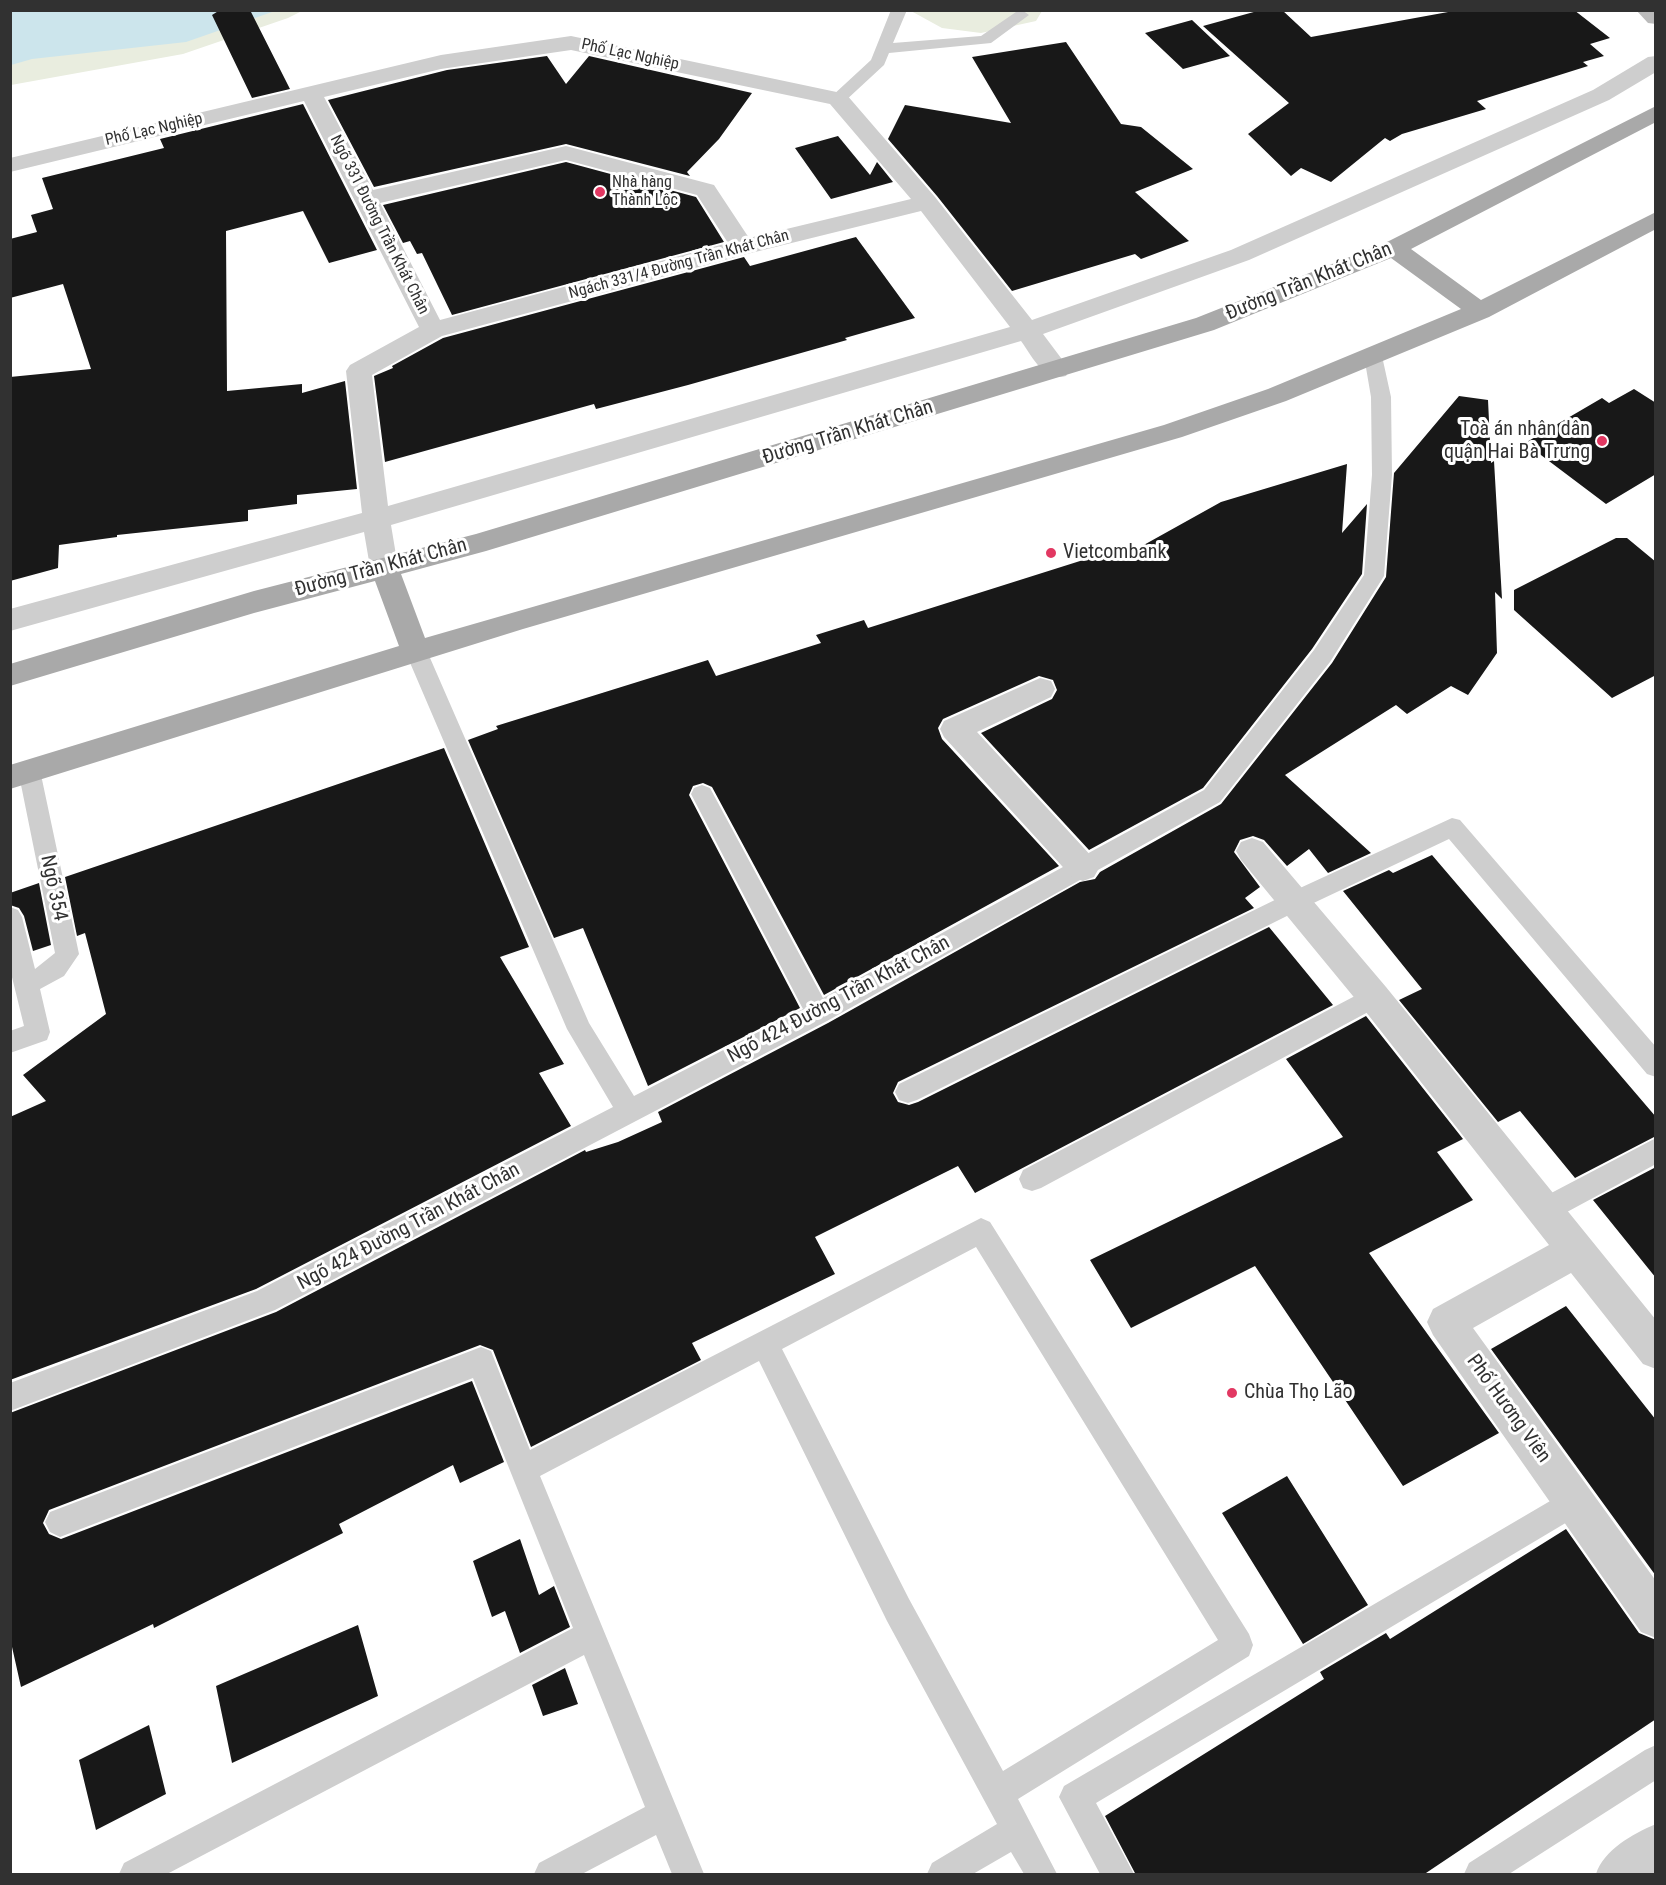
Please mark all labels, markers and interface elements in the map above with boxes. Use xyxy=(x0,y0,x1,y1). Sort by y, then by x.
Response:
street label: Phố Lạc Nghiệp xyxy=(579,35,681,75)
street label: Phố Lạc Nghiệp xyxy=(103,109,205,151)
street label: Ngõ 331 Đường Trần Khát Chân xyxy=(325,132,433,318)
place label: Nhà hàng Thành Lộc xyxy=(612,173,678,211)
marker: Nhà hàng Thành Lộc xyxy=(593,185,607,199)
street label: Ngách 331/4 Đường Trần Khát Chân xyxy=(567,226,791,304)
street label: Đường Trần Khát Chân xyxy=(1222,238,1396,326)
street label: Đường Trần Khát Chân xyxy=(760,396,936,470)
place label: Toà án nhân dân quận Hai Bà Trưng xyxy=(1444,418,1590,465)
marker: Toà án nhân dân quận Hai Bà Trưng xyxy=(1595,434,1609,448)
street label: Đường Trần Khát Chân xyxy=(292,533,470,603)
place label: Vietcombank xyxy=(1063,541,1167,565)
marker: Vietcombank xyxy=(1044,546,1058,560)
street label: Ngõ 354 xyxy=(34,853,72,923)
street label: Ngõ 424 Đường Trần Khát Chân xyxy=(724,931,954,1069)
street label: Ngõ 424 Đường Trần Khát Chân xyxy=(294,1158,524,1296)
street label: Phố Hương Viên xyxy=(1461,1350,1555,1468)
place label: Chùa Thọ Lão xyxy=(1244,1381,1353,1405)
marker: Chùa Thọ Lão xyxy=(1225,1386,1239,1400)

